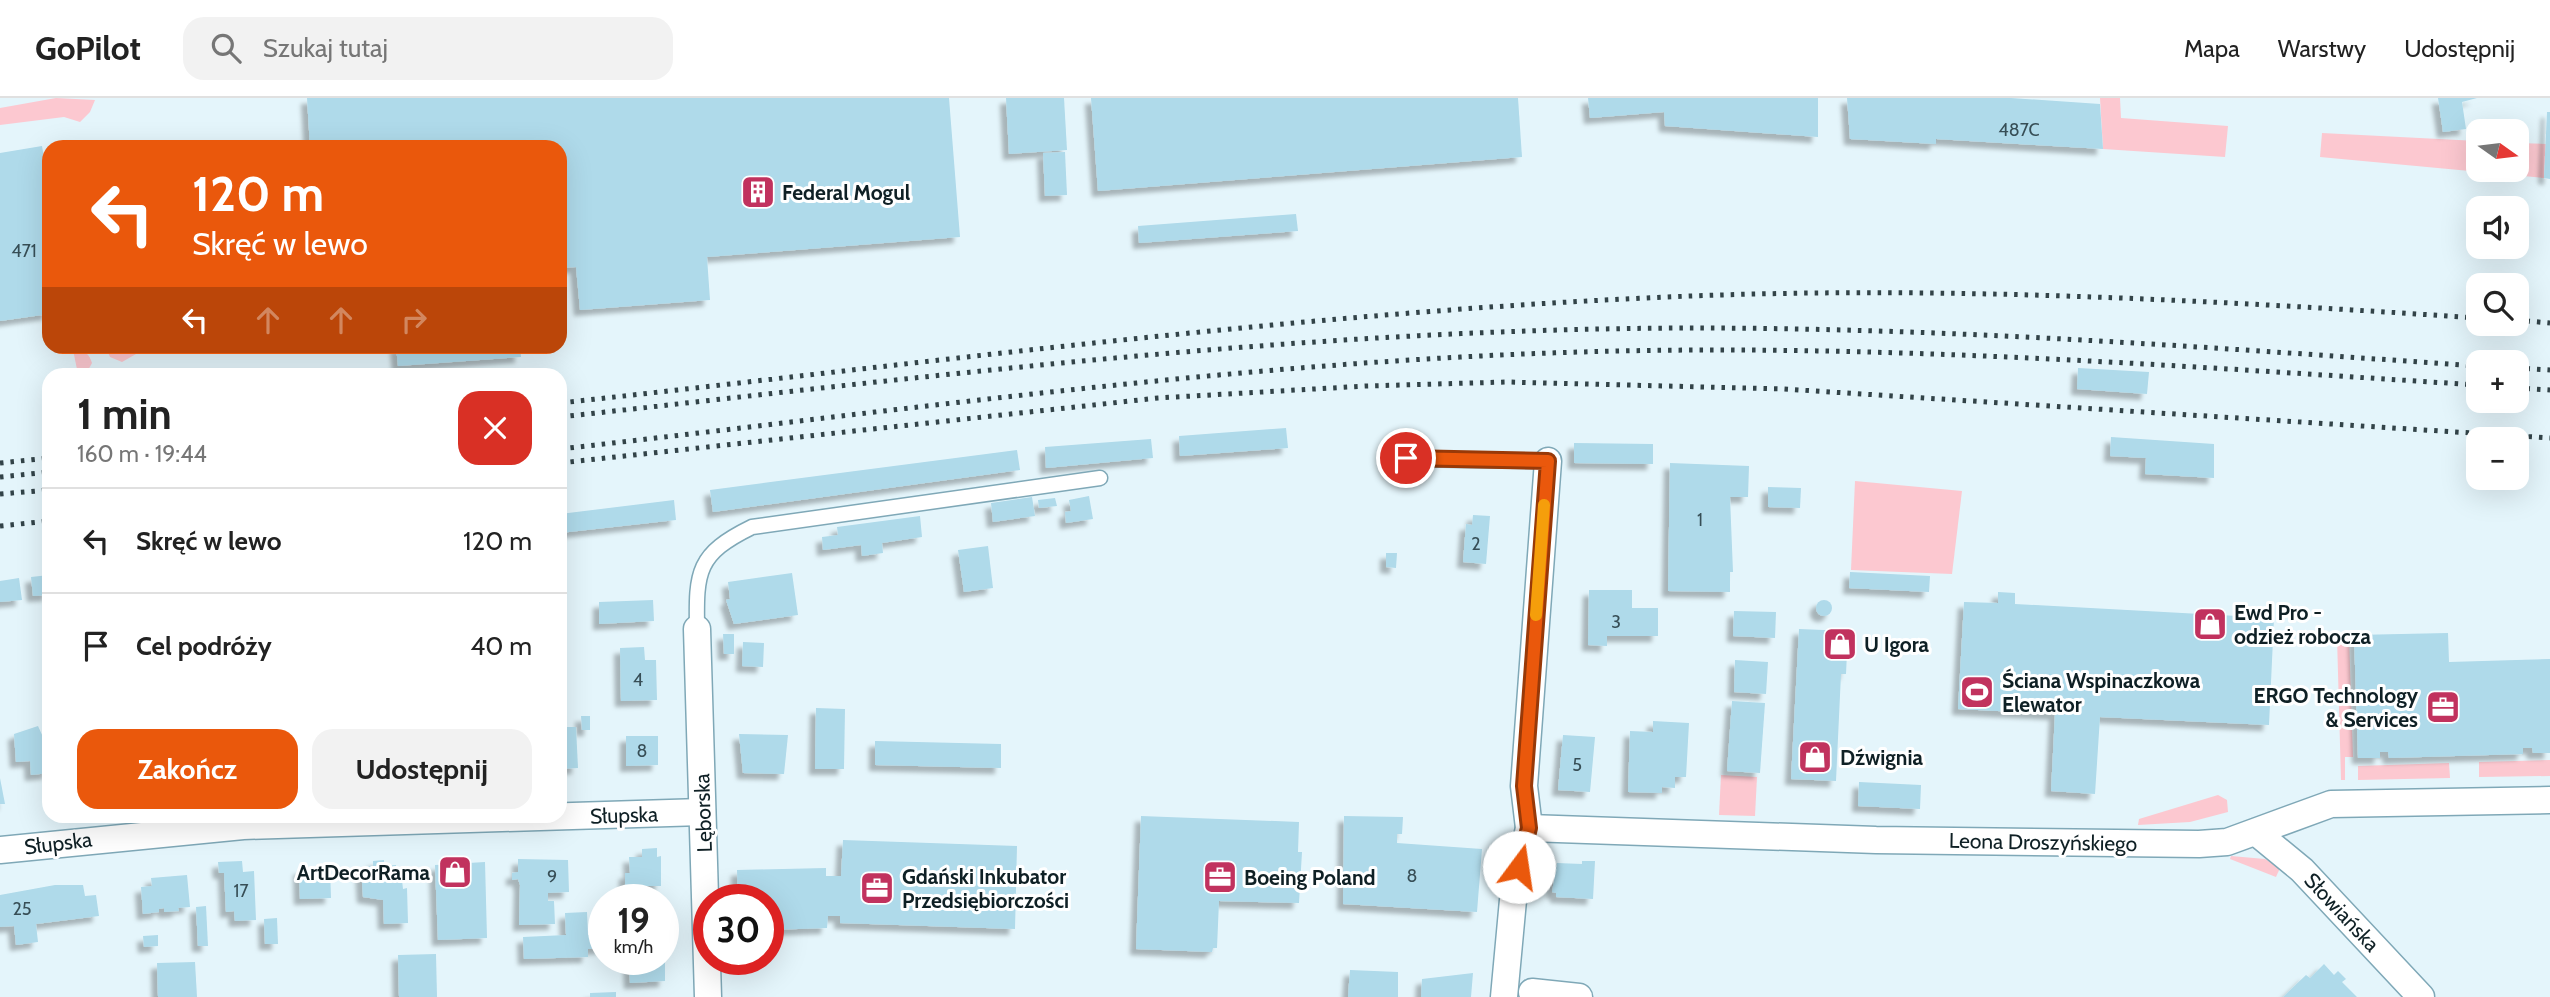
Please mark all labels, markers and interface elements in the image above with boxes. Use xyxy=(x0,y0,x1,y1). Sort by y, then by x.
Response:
search box xyxy=(183,17,673,80)
text: GoPilot xyxy=(35,28,141,68)
icon: search xyxy=(207,29,245,67)
text: Szukaj tutaj xyxy=(263,32,388,64)
text: Mapa xyxy=(2184,34,2240,63)
text: Warstwy xyxy=(2278,34,2366,63)
text: Udostępnij xyxy=(2404,34,2515,63)
house number: 487C xyxy=(1998,119,2040,141)
north arrow xyxy=(2466,119,2529,182)
map controls xyxy=(2466,119,2529,490)
text: 120 m xyxy=(192,164,324,223)
icon: left xyxy=(77,168,168,259)
building icon: Federal Mogul xyxy=(739,173,777,211)
place label: Federal Mogul xyxy=(782,180,911,205)
button: sound xyxy=(2466,196,2529,259)
text: Skręć w lewo xyxy=(192,224,368,263)
house number: 471 xyxy=(11,240,37,262)
button: search xyxy=(2466,273,2529,336)
icon: left xyxy=(176,301,214,339)
icon: ahead xyxy=(249,301,287,339)
icon: ahead xyxy=(322,301,360,339)
icon: right xyxy=(395,301,433,339)
button: + xyxy=(2466,350,2529,413)
text: 1 min xyxy=(77,388,172,440)
button: close xyxy=(458,391,532,465)
button: − xyxy=(2466,427,2529,490)
pin xyxy=(1376,428,1436,488)
icon: arrive xyxy=(1387,439,1425,477)
text: 160 m · 19:44 xyxy=(77,440,207,468)
house number: 1 xyxy=(1697,509,1703,531)
icon: left xyxy=(77,522,115,560)
text: Skręć w lewo xyxy=(136,525,282,557)
text: 120 m xyxy=(463,525,532,557)
house number: 2 xyxy=(1471,533,1481,555)
place label: Ewd Pro - odzież robocza xyxy=(2234,600,2372,649)
shop icon: Ewd Pro - odzież robocza xyxy=(2191,605,2229,643)
house number: 3 xyxy=(1611,611,1621,633)
shop icon: U Igora xyxy=(1821,625,1859,663)
icon: arrive xyxy=(77,627,115,665)
text: Cel podróży xyxy=(136,630,272,662)
text: 40 m xyxy=(470,630,532,662)
place label: U Igora xyxy=(1864,632,1930,657)
place label: Ściana Wspinaczkowa Elewator xyxy=(2002,668,2201,717)
house number: 4 xyxy=(633,669,643,691)
sports icon: Ściana Wspinaczkowa Elewator xyxy=(1958,673,1996,711)
place label: ERGO Technology & Services xyxy=(2254,683,2419,732)
office icon: ERGO Technology & Services xyxy=(2424,688,2462,726)
button: Zakończ xyxy=(77,729,298,809)
button: Udostępnij xyxy=(312,729,532,809)
shop icon: Dźwignia xyxy=(1796,738,1834,776)
house number: 8 xyxy=(637,740,647,762)
place label: Dźwignia xyxy=(1840,745,1923,770)
house number: 5 xyxy=(1572,754,1582,776)
street label: Lęborska xyxy=(689,773,717,853)
street label: Słupska xyxy=(590,801,658,829)
street label: Słupska xyxy=(23,826,93,860)
street label: Leona Droszyńskiego xyxy=(1949,828,2137,856)
position arrow xyxy=(1482,830,1556,904)
shop icon: ArtDecorRama xyxy=(436,853,474,891)
office icon: Boeing Poland xyxy=(1201,858,1239,896)
place label: ArtDecorRama xyxy=(297,860,431,885)
place label: Gdański Inkubator Przedsiębiorczości xyxy=(902,864,1069,913)
place label: Boeing Poland xyxy=(1244,865,1376,890)
house number: 8 xyxy=(1407,865,1417,887)
house number: 9 xyxy=(547,866,557,888)
street label: Słowiańska xyxy=(2299,868,2385,956)
office icon: Gdański Inkubator Przedsiębiorczości xyxy=(858,869,896,907)
house number: 17 xyxy=(234,880,248,902)
speed limit sign: 30 xyxy=(693,884,784,975)
house number: 25 xyxy=(12,898,32,920)
text: 19 xyxy=(617,899,650,942)
text: km/h xyxy=(614,936,653,958)

